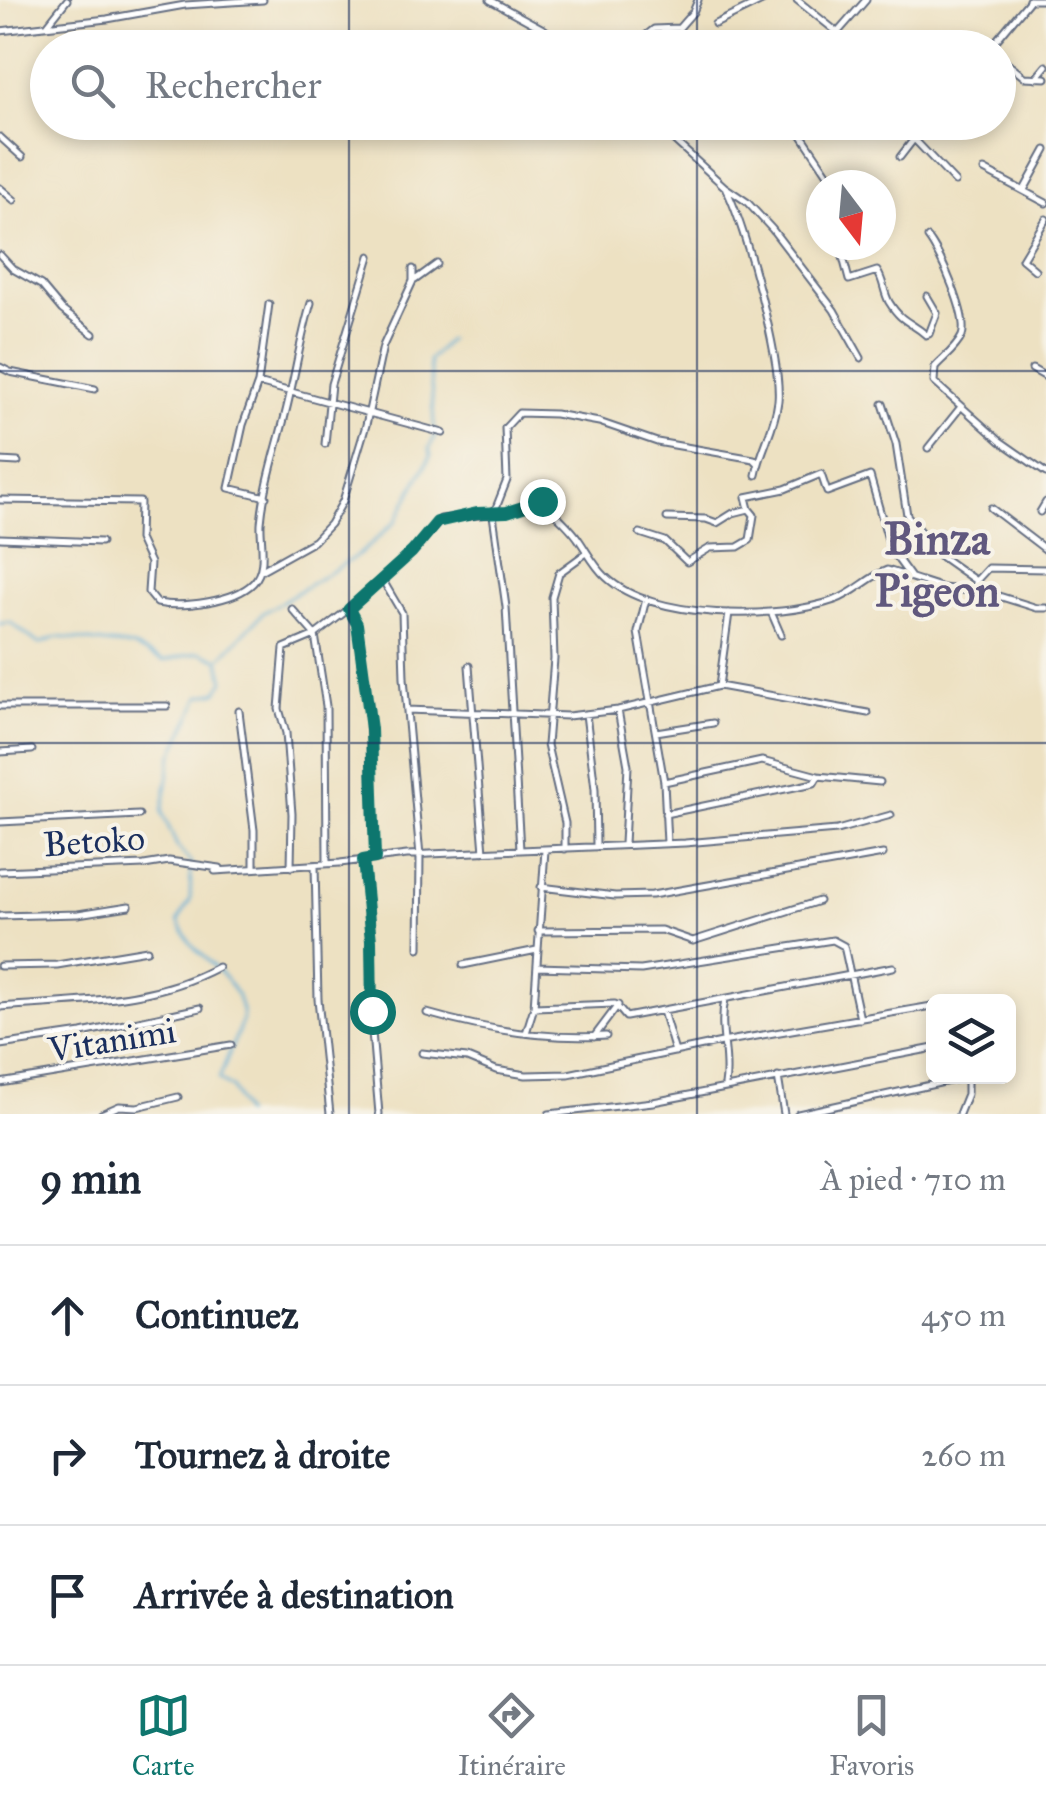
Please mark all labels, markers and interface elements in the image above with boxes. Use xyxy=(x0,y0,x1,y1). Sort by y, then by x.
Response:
search box xyxy=(30,30,1016,140)
icon: search xyxy=(65,58,120,113)
text: Rechercher xyxy=(145,62,321,108)
north arrow xyxy=(806,170,896,260)
route end xyxy=(520,479,566,525)
district label: Binza Pigeon xyxy=(874,511,1000,618)
street label: Betoko xyxy=(42,817,146,866)
route start xyxy=(350,989,396,1035)
map controls xyxy=(926,994,1016,1084)
button: layers xyxy=(926,994,1016,1084)
street label: Vitanimi xyxy=(44,1009,179,1072)
text: 9 min xyxy=(40,1153,141,1205)
text: À pied · 710 m xyxy=(821,1160,1006,1199)
icon: ahead xyxy=(40,1288,95,1343)
text: Continuez xyxy=(135,1292,299,1338)
text: 450 m xyxy=(921,1296,1006,1335)
icon: right xyxy=(40,1428,95,1483)
text: Tournez à droite xyxy=(135,1432,390,1478)
text: 260 m xyxy=(921,1436,1006,1475)
icon: arrive xyxy=(40,1568,95,1623)
text: Arrivée à destination xyxy=(135,1572,454,1618)
tab: Carte xyxy=(132,1688,195,1783)
tab: Itinéraire xyxy=(458,1688,566,1783)
tab: Favoris xyxy=(829,1688,914,1783)

